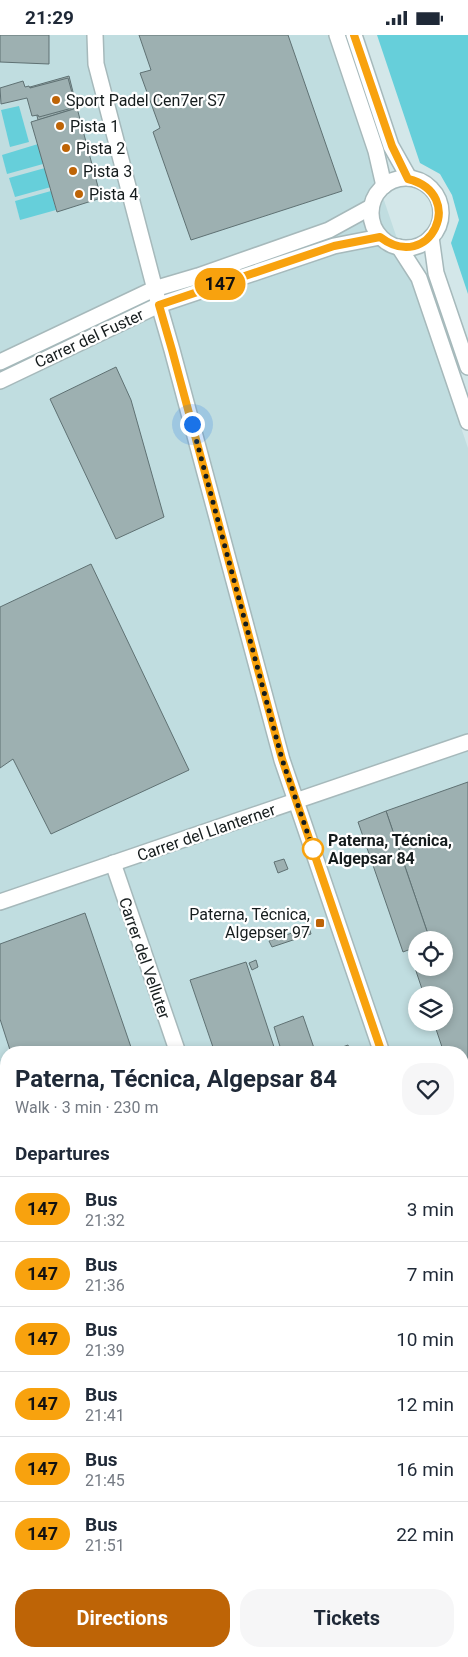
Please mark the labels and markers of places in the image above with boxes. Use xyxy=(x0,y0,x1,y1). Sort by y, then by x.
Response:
place label: Sport Padel Cen7er S7 xyxy=(66,91,226,110)
marker: Sport Padel Cen7er S7 xyxy=(50,94,62,106)
place label: Pista 1 xyxy=(70,117,119,136)
marker: Pista 1 xyxy=(54,120,66,132)
place label: Pista 2 xyxy=(76,139,125,158)
marker: Pista 2 xyxy=(60,142,72,154)
place label: Pista 3 xyxy=(83,162,132,181)
marker: Pista 3 xyxy=(67,165,79,177)
place label: Pista 4 xyxy=(89,185,138,204)
marker: Pista 4 xyxy=(73,188,85,200)
place label: Paterna, Técnica, Algepsar 84 xyxy=(328,831,452,868)
marker: Paterna, Técnica, Algepsar 84 xyxy=(302,838,324,860)
place label: Paterna, Técnica, Algepser 97 xyxy=(189,905,310,942)
marker: Paterna, Técnica, Algepser 97 xyxy=(314,917,326,929)

